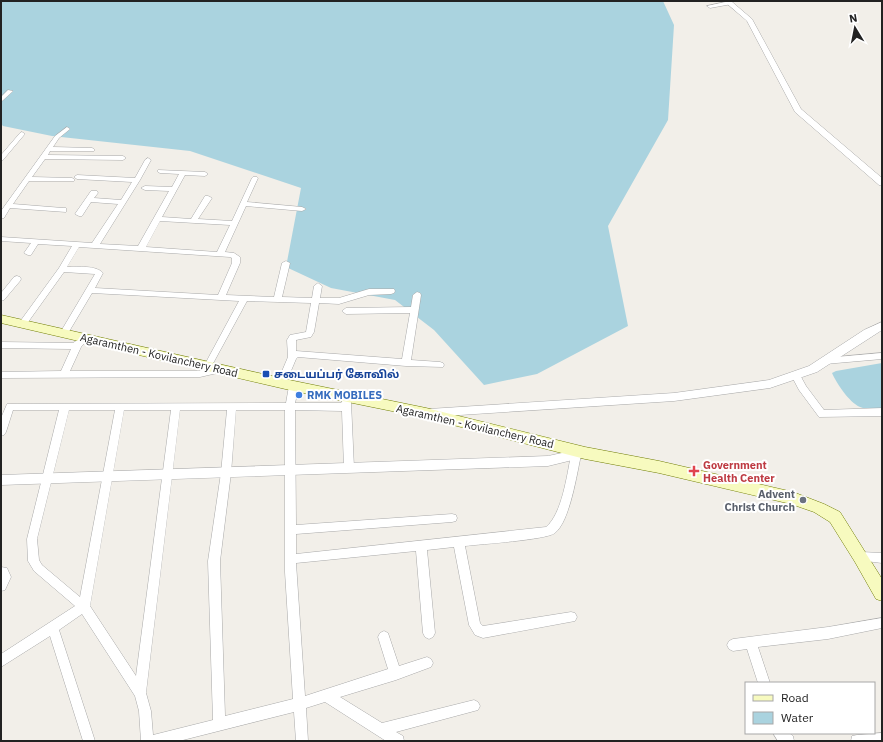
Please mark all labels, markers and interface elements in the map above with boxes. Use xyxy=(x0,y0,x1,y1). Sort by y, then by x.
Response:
north arrow xyxy=(835,8,875,48)
text: N xyxy=(848,11,858,26)
street label: Agaramthen - Kovilanchery Road xyxy=(79,330,239,380)
place label: சடையப்பர் கோவில் xyxy=(274,367,399,381)
marker: சடையப்பர் கோவில் xyxy=(261,369,271,379)
place label: RMK MOBILES xyxy=(307,388,382,402)
marker: RMK MOBILES xyxy=(294,390,304,400)
street label: Agaramthen - Kovilanchery Road xyxy=(395,401,555,451)
place label: Government Health Center xyxy=(703,458,775,485)
marker: Government Health Center xyxy=(688,465,700,477)
place label: Advent Christ Church xyxy=(725,487,795,514)
marker: Advent Christ Church xyxy=(798,495,808,505)
legend xyxy=(745,682,875,734)
text: Road xyxy=(781,690,809,705)
text: Water xyxy=(781,710,814,725)

